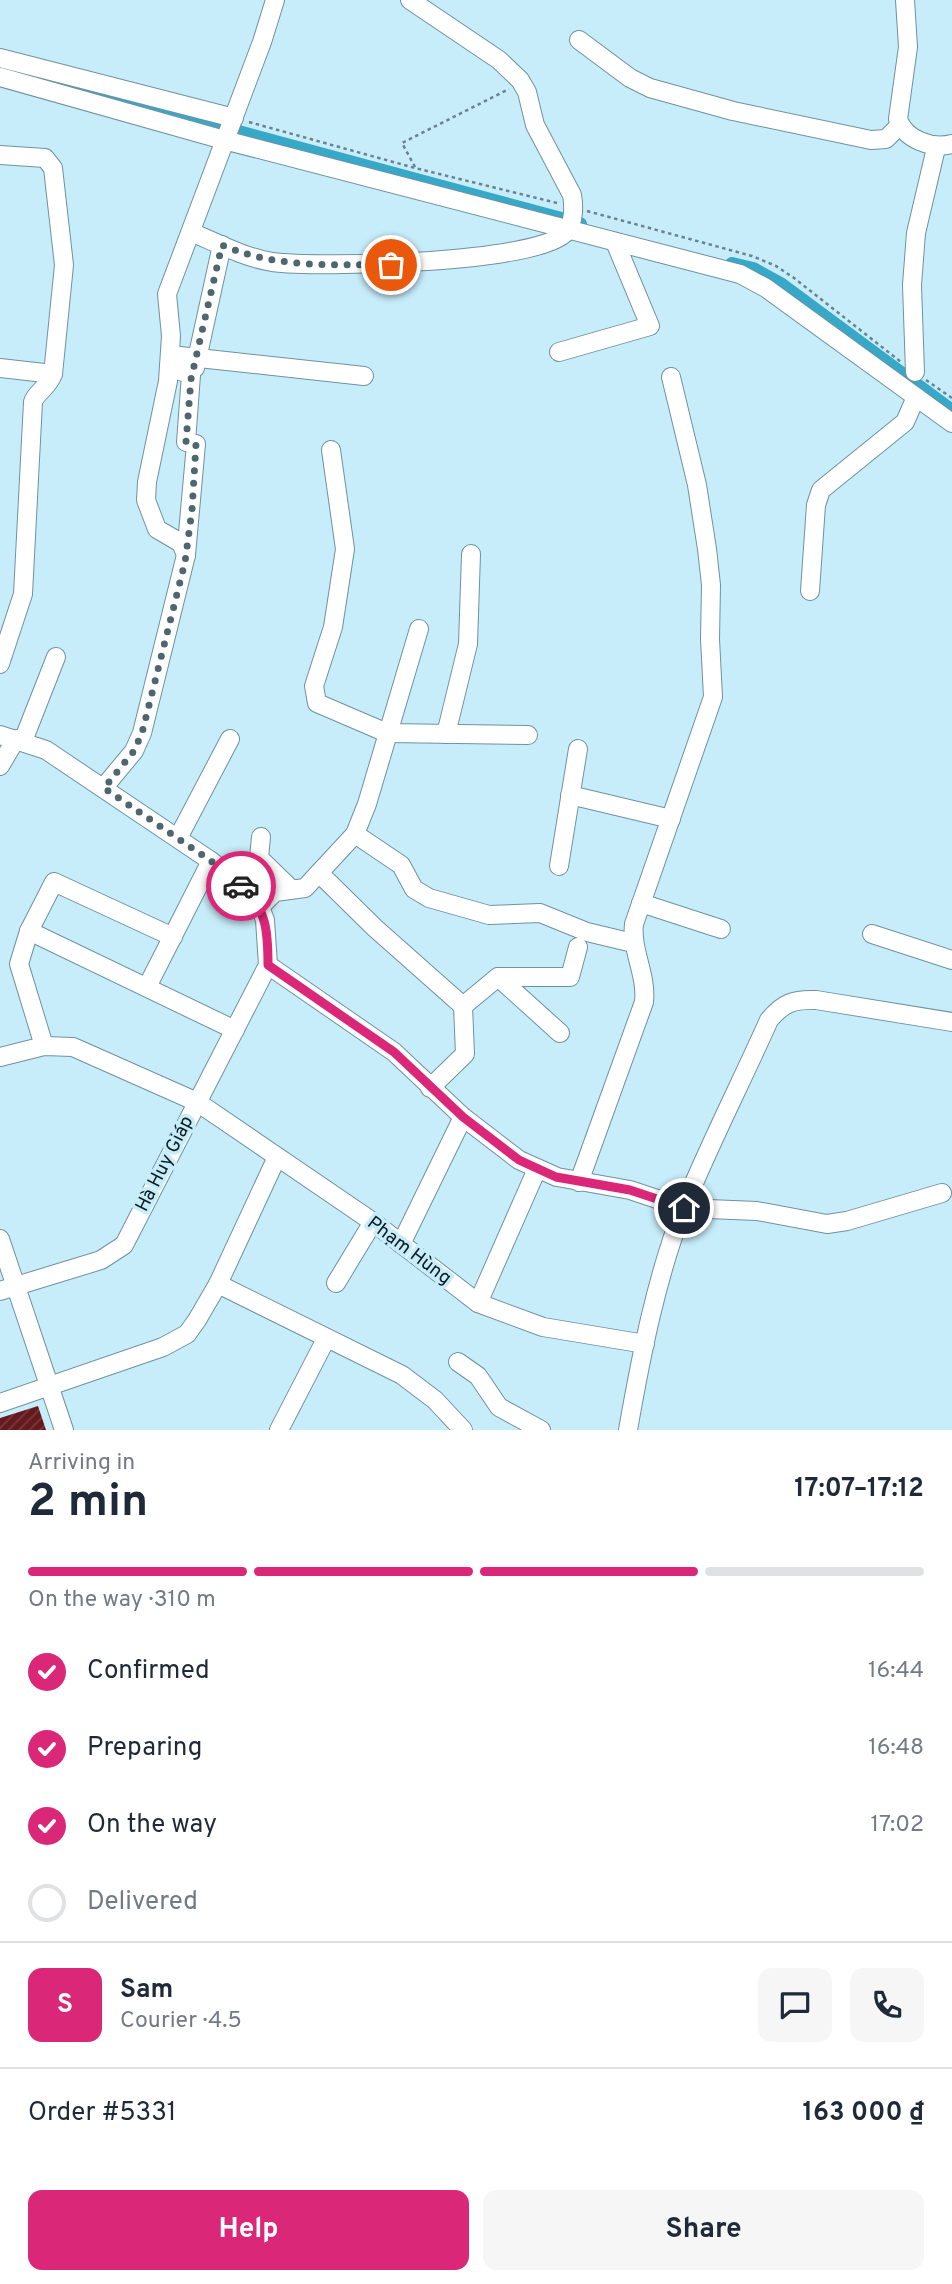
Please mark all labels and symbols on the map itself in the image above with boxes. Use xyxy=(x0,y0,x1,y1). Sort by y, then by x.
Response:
pin xyxy=(361,235,421,295)
courier xyxy=(206,851,276,921)
street label: Hà Huy Giáp xyxy=(131,1112,199,1216)
pin xyxy=(654,1178,714,1238)
street label: Phạm Hùng xyxy=(362,1212,456,1290)

